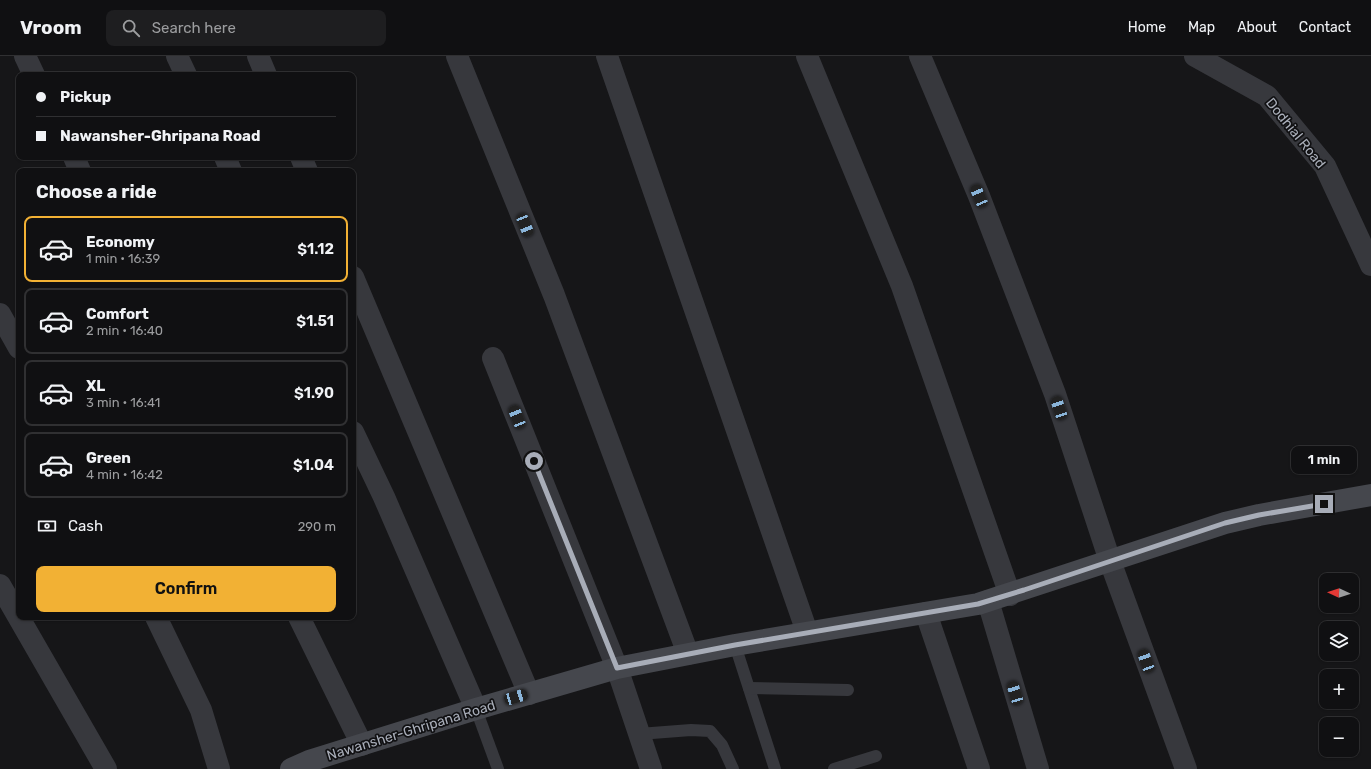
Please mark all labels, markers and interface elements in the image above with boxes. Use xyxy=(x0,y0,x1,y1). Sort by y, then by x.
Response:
search box xyxy=(106,10,386,46)
text: Vroom xyxy=(20,16,82,39)
icon: search xyxy=(120,17,142,39)
text: Search here xyxy=(152,19,236,37)
text: Home xyxy=(1128,19,1166,36)
text: Map xyxy=(1188,19,1215,36)
text: About xyxy=(1237,19,1277,36)
text: Contact xyxy=(1299,19,1351,36)
text: Pickup xyxy=(60,88,111,106)
street label: Dodhial Road xyxy=(1262,95,1329,172)
text: Nawansher-Ghripana Road xyxy=(60,127,260,145)
text: Choose a ride xyxy=(36,181,157,203)
car xyxy=(969,183,989,209)
car xyxy=(515,212,535,238)
icon: car xyxy=(38,231,74,267)
text: Economy xyxy=(86,233,155,251)
text: $1.12 xyxy=(297,240,334,258)
text: 1 min · 16:39 xyxy=(86,251,160,266)
icon: car xyxy=(38,303,74,339)
text: Comfort xyxy=(86,305,149,323)
text: $1.51 xyxy=(296,312,334,330)
text: 2 min · 16:40 xyxy=(86,323,163,338)
icon: car xyxy=(38,375,74,411)
text: XL xyxy=(86,377,105,395)
text: $1.90 xyxy=(294,384,334,402)
text: 3 min · 16:41 xyxy=(86,395,160,410)
car xyxy=(1050,395,1068,421)
car xyxy=(507,404,527,430)
callout: 1 min xyxy=(1291,446,1357,474)
icon: car xyxy=(38,447,74,483)
text: Green xyxy=(86,449,131,467)
route start xyxy=(525,452,543,470)
text: 1 min xyxy=(1308,452,1340,467)
text: $1.04 xyxy=(293,456,334,474)
text: 4 min · 16:42 xyxy=(86,467,163,482)
route end xyxy=(1315,495,1333,513)
icon: cash xyxy=(36,515,58,537)
text: Cash xyxy=(68,517,103,535)
text: 290 m xyxy=(298,519,336,534)
button: Confirm xyxy=(36,566,336,612)
north arrow xyxy=(1319,573,1359,613)
map controls xyxy=(1319,573,1359,757)
button: layers xyxy=(1319,621,1359,661)
car xyxy=(1136,648,1156,674)
button: + xyxy=(1319,669,1359,709)
car xyxy=(1006,680,1024,706)
car xyxy=(503,688,529,706)
street label: Nawansher-Ghripana Road xyxy=(325,697,497,764)
button: − xyxy=(1319,717,1359,757)

